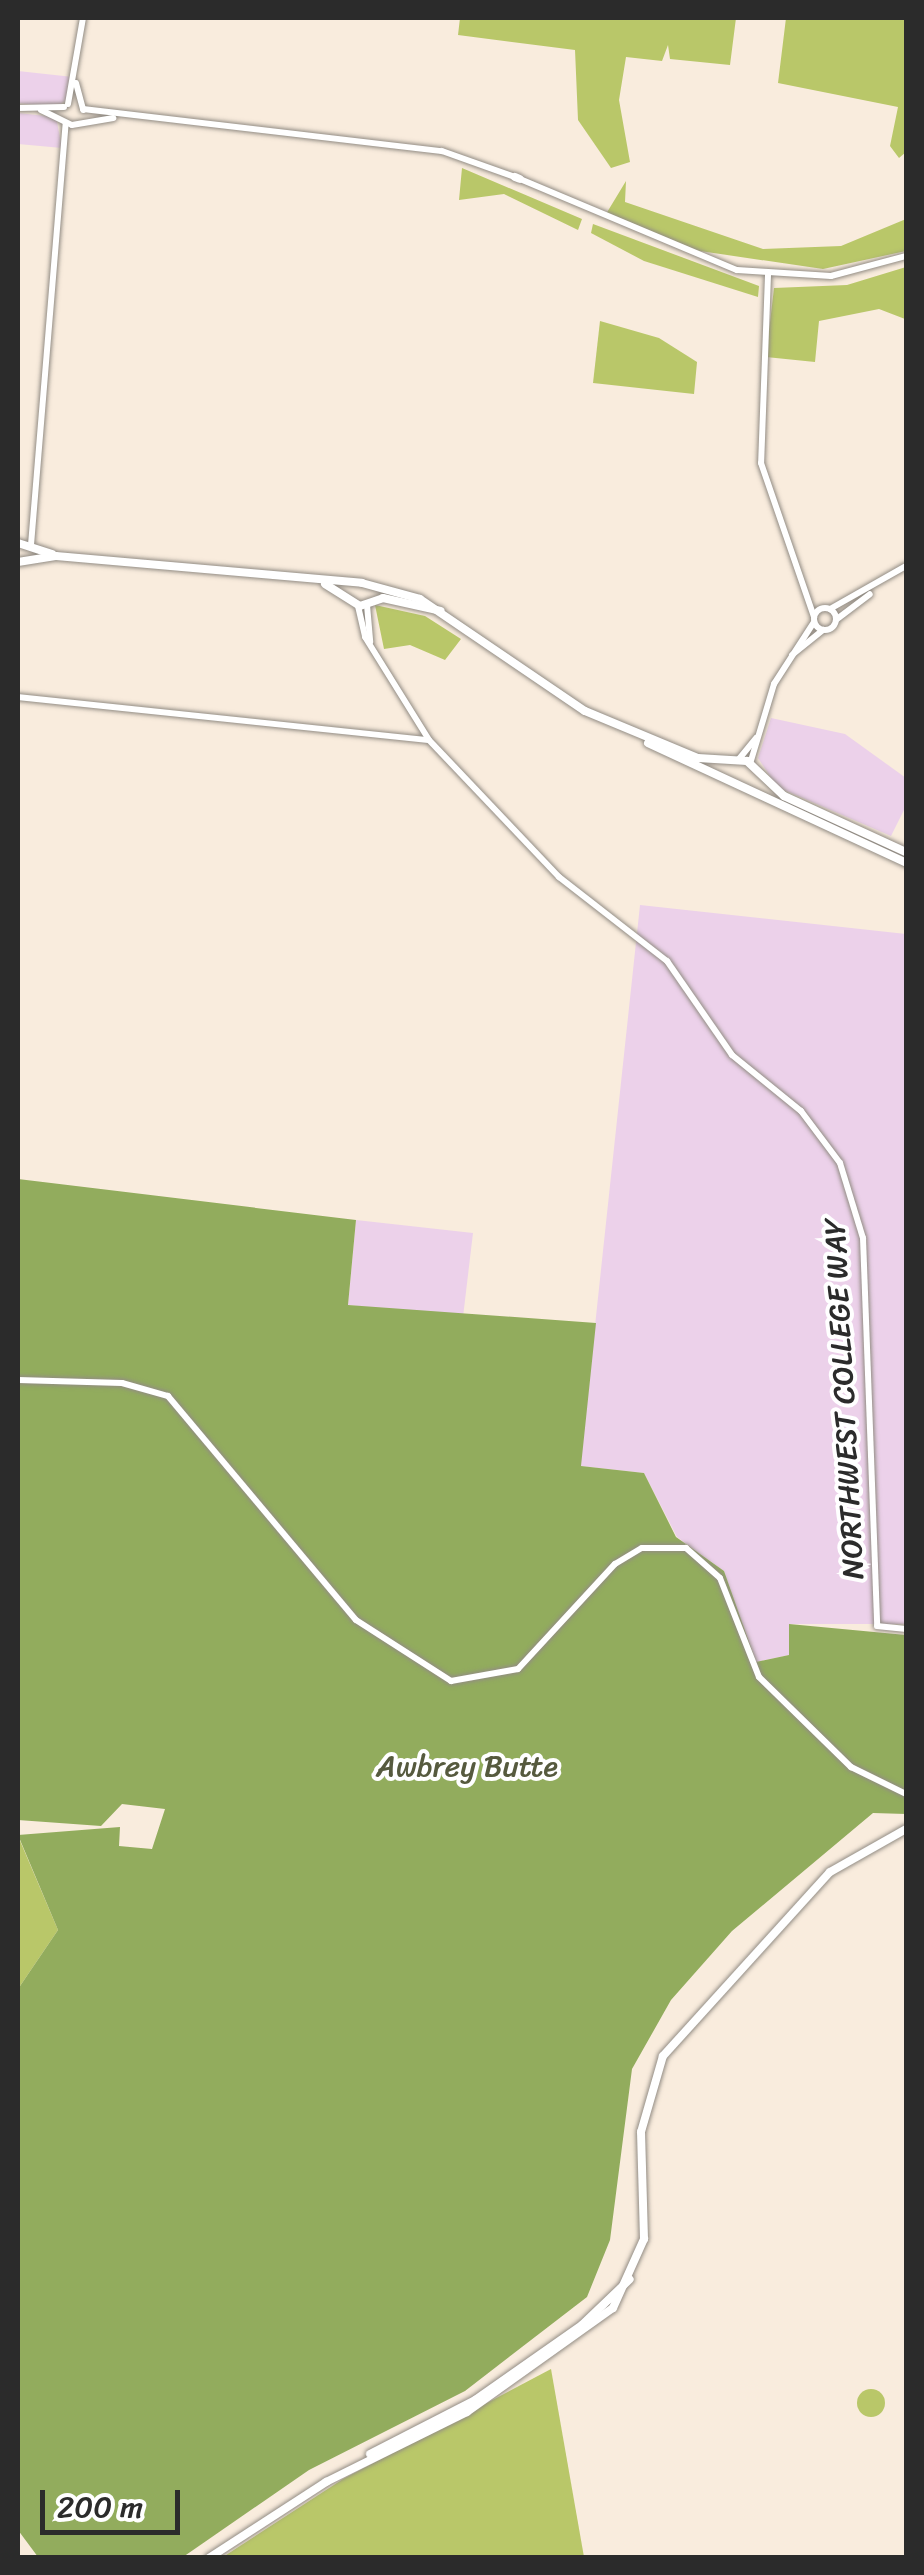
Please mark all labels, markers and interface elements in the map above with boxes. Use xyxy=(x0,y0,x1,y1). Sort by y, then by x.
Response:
street label: NORTHWEST COLLEGE WAY xyxy=(817,1219,871,1579)
park label: Awbrey Butte xyxy=(376,1748,558,1784)
scale bar xyxy=(45,2470,185,2532)
text: 200 m xyxy=(57,2480,143,2534)

